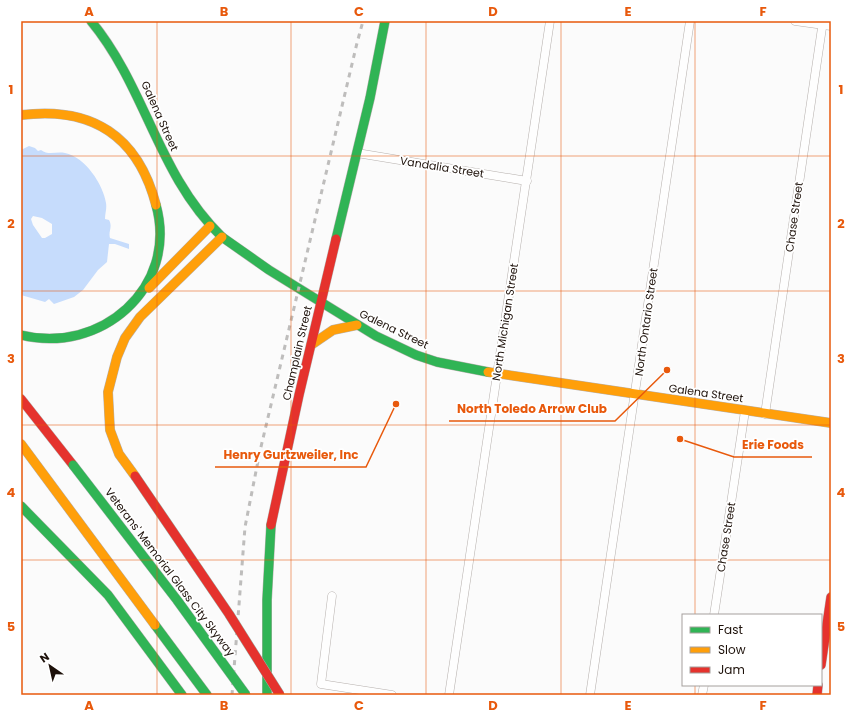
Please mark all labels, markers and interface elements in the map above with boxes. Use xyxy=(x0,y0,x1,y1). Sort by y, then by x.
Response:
text: A xyxy=(84,2,94,21)
text: B xyxy=(220,2,229,21)
text: C xyxy=(354,2,364,21)
text: D xyxy=(488,2,498,21)
text: E xyxy=(624,2,632,21)
text: F xyxy=(759,2,767,21)
street label: Galena Street xyxy=(137,78,183,154)
text: 1 xyxy=(9,80,13,99)
text: 1 xyxy=(839,80,843,99)
street label: Vandalia Street xyxy=(399,152,485,182)
street label: Chase Street xyxy=(781,181,807,253)
text: 2 xyxy=(7,214,15,233)
text: 2 xyxy=(837,214,845,233)
street label: North Michigan Street xyxy=(488,262,522,382)
street label: North Ontario Street xyxy=(630,267,662,377)
street label: Champlain Street xyxy=(278,304,316,402)
street label: Galena Street xyxy=(357,305,431,353)
text: 3 xyxy=(7,349,15,368)
text: 3 xyxy=(837,349,845,368)
street label: Galena Street xyxy=(668,380,744,406)
callout: North Toledo Arrow Club xyxy=(449,397,615,421)
text: North Toledo Arrow Club xyxy=(457,400,607,417)
callout: Erie Foods xyxy=(734,433,812,457)
text: Erie Foods xyxy=(742,436,804,453)
callout: Henry Gurtzweiler, Inc xyxy=(215,443,366,467)
text: Henry Gurtzweiler, Inc xyxy=(224,446,358,463)
text: 4 xyxy=(7,483,16,502)
text: 4 xyxy=(837,483,846,502)
street label: Veterans' Memorial Glass City Skyway xyxy=(101,485,239,660)
street label: Chase Street xyxy=(713,501,739,573)
legend xyxy=(682,614,822,686)
text: 5 xyxy=(7,617,15,636)
text: 5 xyxy=(837,617,845,636)
text: Fast xyxy=(718,621,743,638)
text: Slow xyxy=(718,641,746,658)
north arrow xyxy=(30,646,70,686)
text: N xyxy=(37,649,52,667)
text: Jam xyxy=(718,661,745,678)
text: A xyxy=(84,696,94,715)
text: B xyxy=(220,696,229,715)
text: C xyxy=(354,696,364,715)
text: D xyxy=(488,696,498,715)
text: E xyxy=(624,696,632,715)
text: F xyxy=(759,696,767,715)

